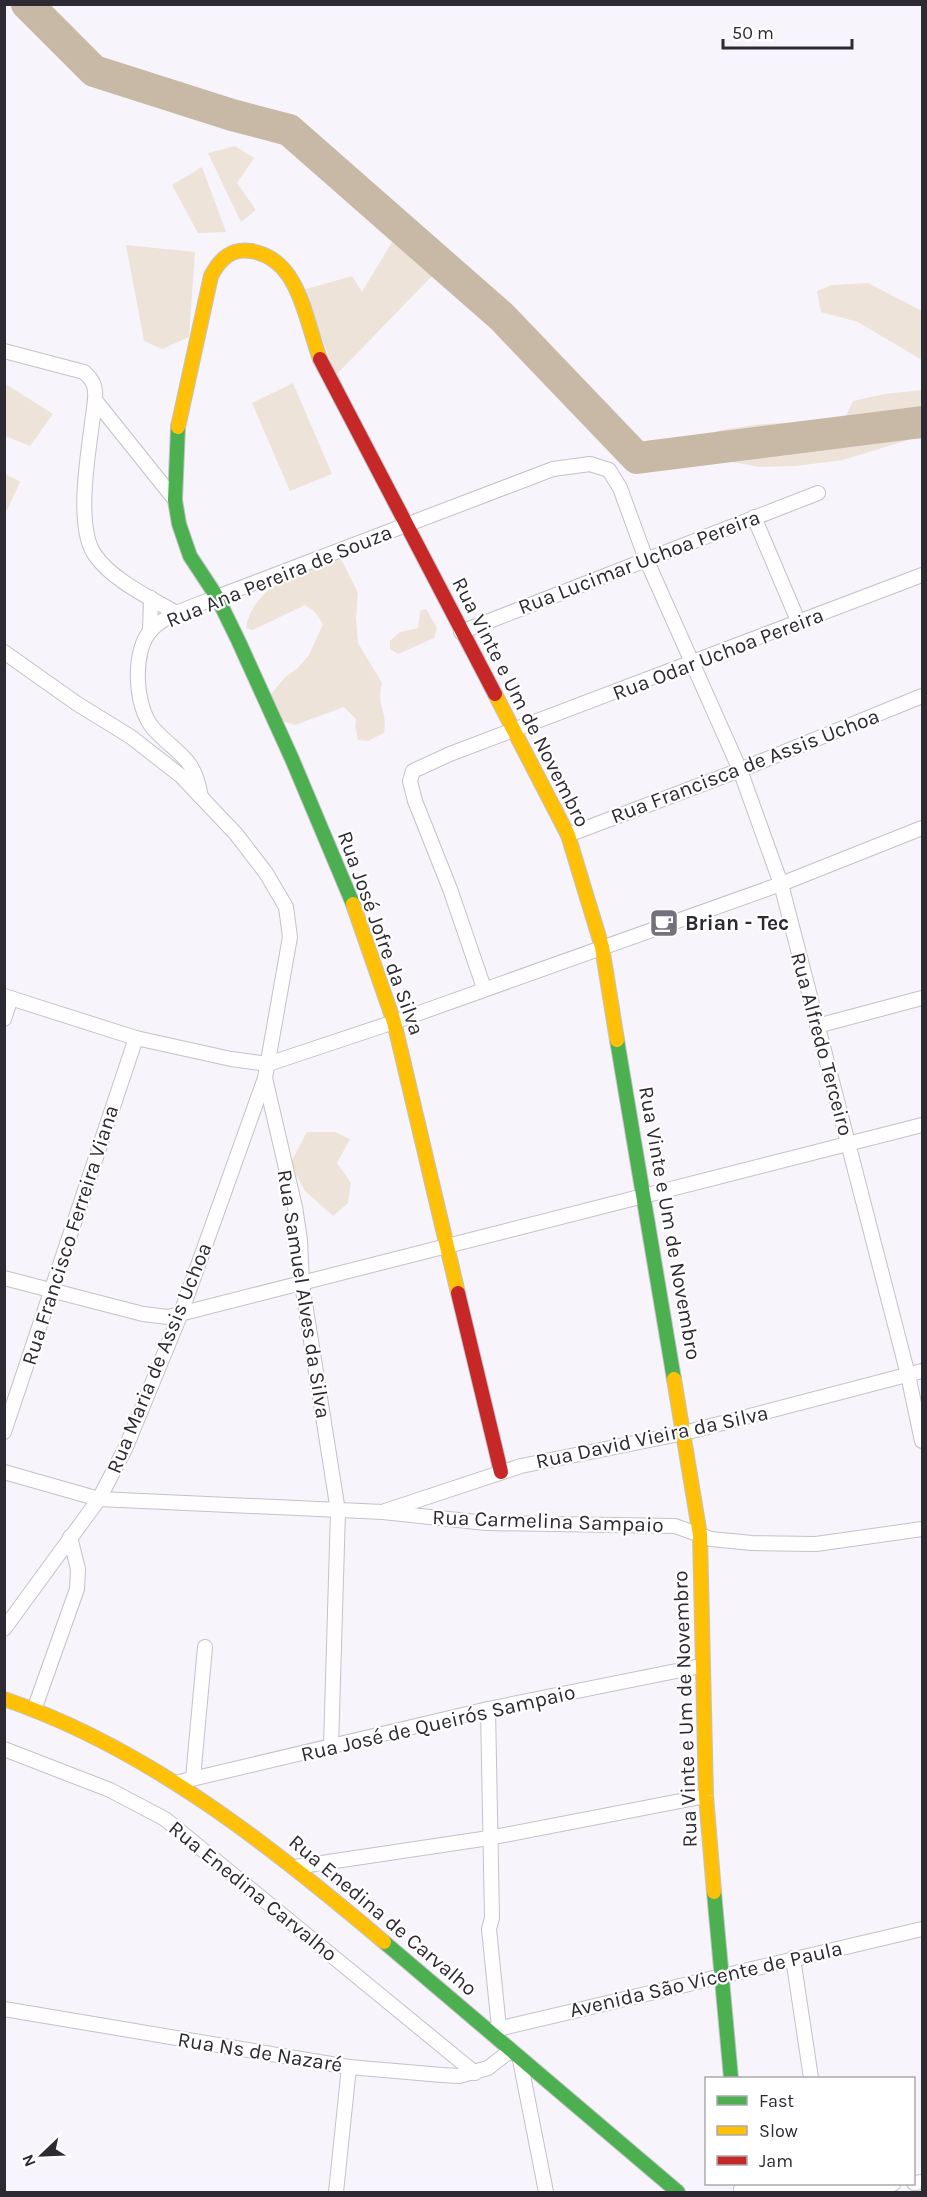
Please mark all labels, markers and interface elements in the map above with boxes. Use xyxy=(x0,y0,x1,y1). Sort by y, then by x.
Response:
scale bar xyxy=(723,12,852,50)
text: 50 m xyxy=(732,22,774,44)
street label: Rua Lucimar Uchoa Pereira xyxy=(515,505,763,619)
street label: Rua Ana Pereira de Souza xyxy=(163,520,395,632)
street label: Rua Vinte e Um de Novembro xyxy=(447,573,595,831)
street label: Rua Odar Uchoa Pereira xyxy=(609,603,827,705)
street label: Rua Francisca de Assis Uchoa xyxy=(607,704,883,828)
street label: Rua José Jofre da Silva xyxy=(333,828,429,1038)
cafe icon: Brian - Tec xyxy=(648,907,680,939)
place label: Brian - Tec xyxy=(685,911,789,935)
street label: Rua Alfredo Terceiro xyxy=(786,950,858,1138)
street label: Rua Vinte e Um de Novembro xyxy=(634,1084,706,1362)
street label: Rua Francisco Ferreira Viana xyxy=(17,1102,123,1368)
street label: Rua Samuel Alves da Silva xyxy=(272,1168,336,1420)
street label: Rua Maria de Assis Uchoa xyxy=(102,1239,216,1477)
street label: Rua David Vieira da Silva xyxy=(534,1401,770,1473)
street label: Rua Carmelina Sampaio xyxy=(432,1505,664,1537)
street label: Rua Vinte e Um de Novembro xyxy=(668,1570,702,1848)
street label: Rua José de Queirós Sampaio xyxy=(298,1680,578,1766)
street label: Rua Enedina Carvalho xyxy=(164,1816,342,1966)
street label: Rua Enedina de Carvalho xyxy=(284,1829,482,2001)
street label: Avenida São Vicente de Paula xyxy=(567,1936,845,2022)
street label: Rua Ns de Nazaré xyxy=(176,2027,344,2077)
legend xyxy=(705,2077,915,2185)
text: Fast xyxy=(759,2090,794,2112)
text: Slow xyxy=(759,2120,798,2142)
north arrow xyxy=(12,2125,72,2185)
text: Jam xyxy=(759,2150,793,2172)
text: N xyxy=(18,2152,40,2170)

